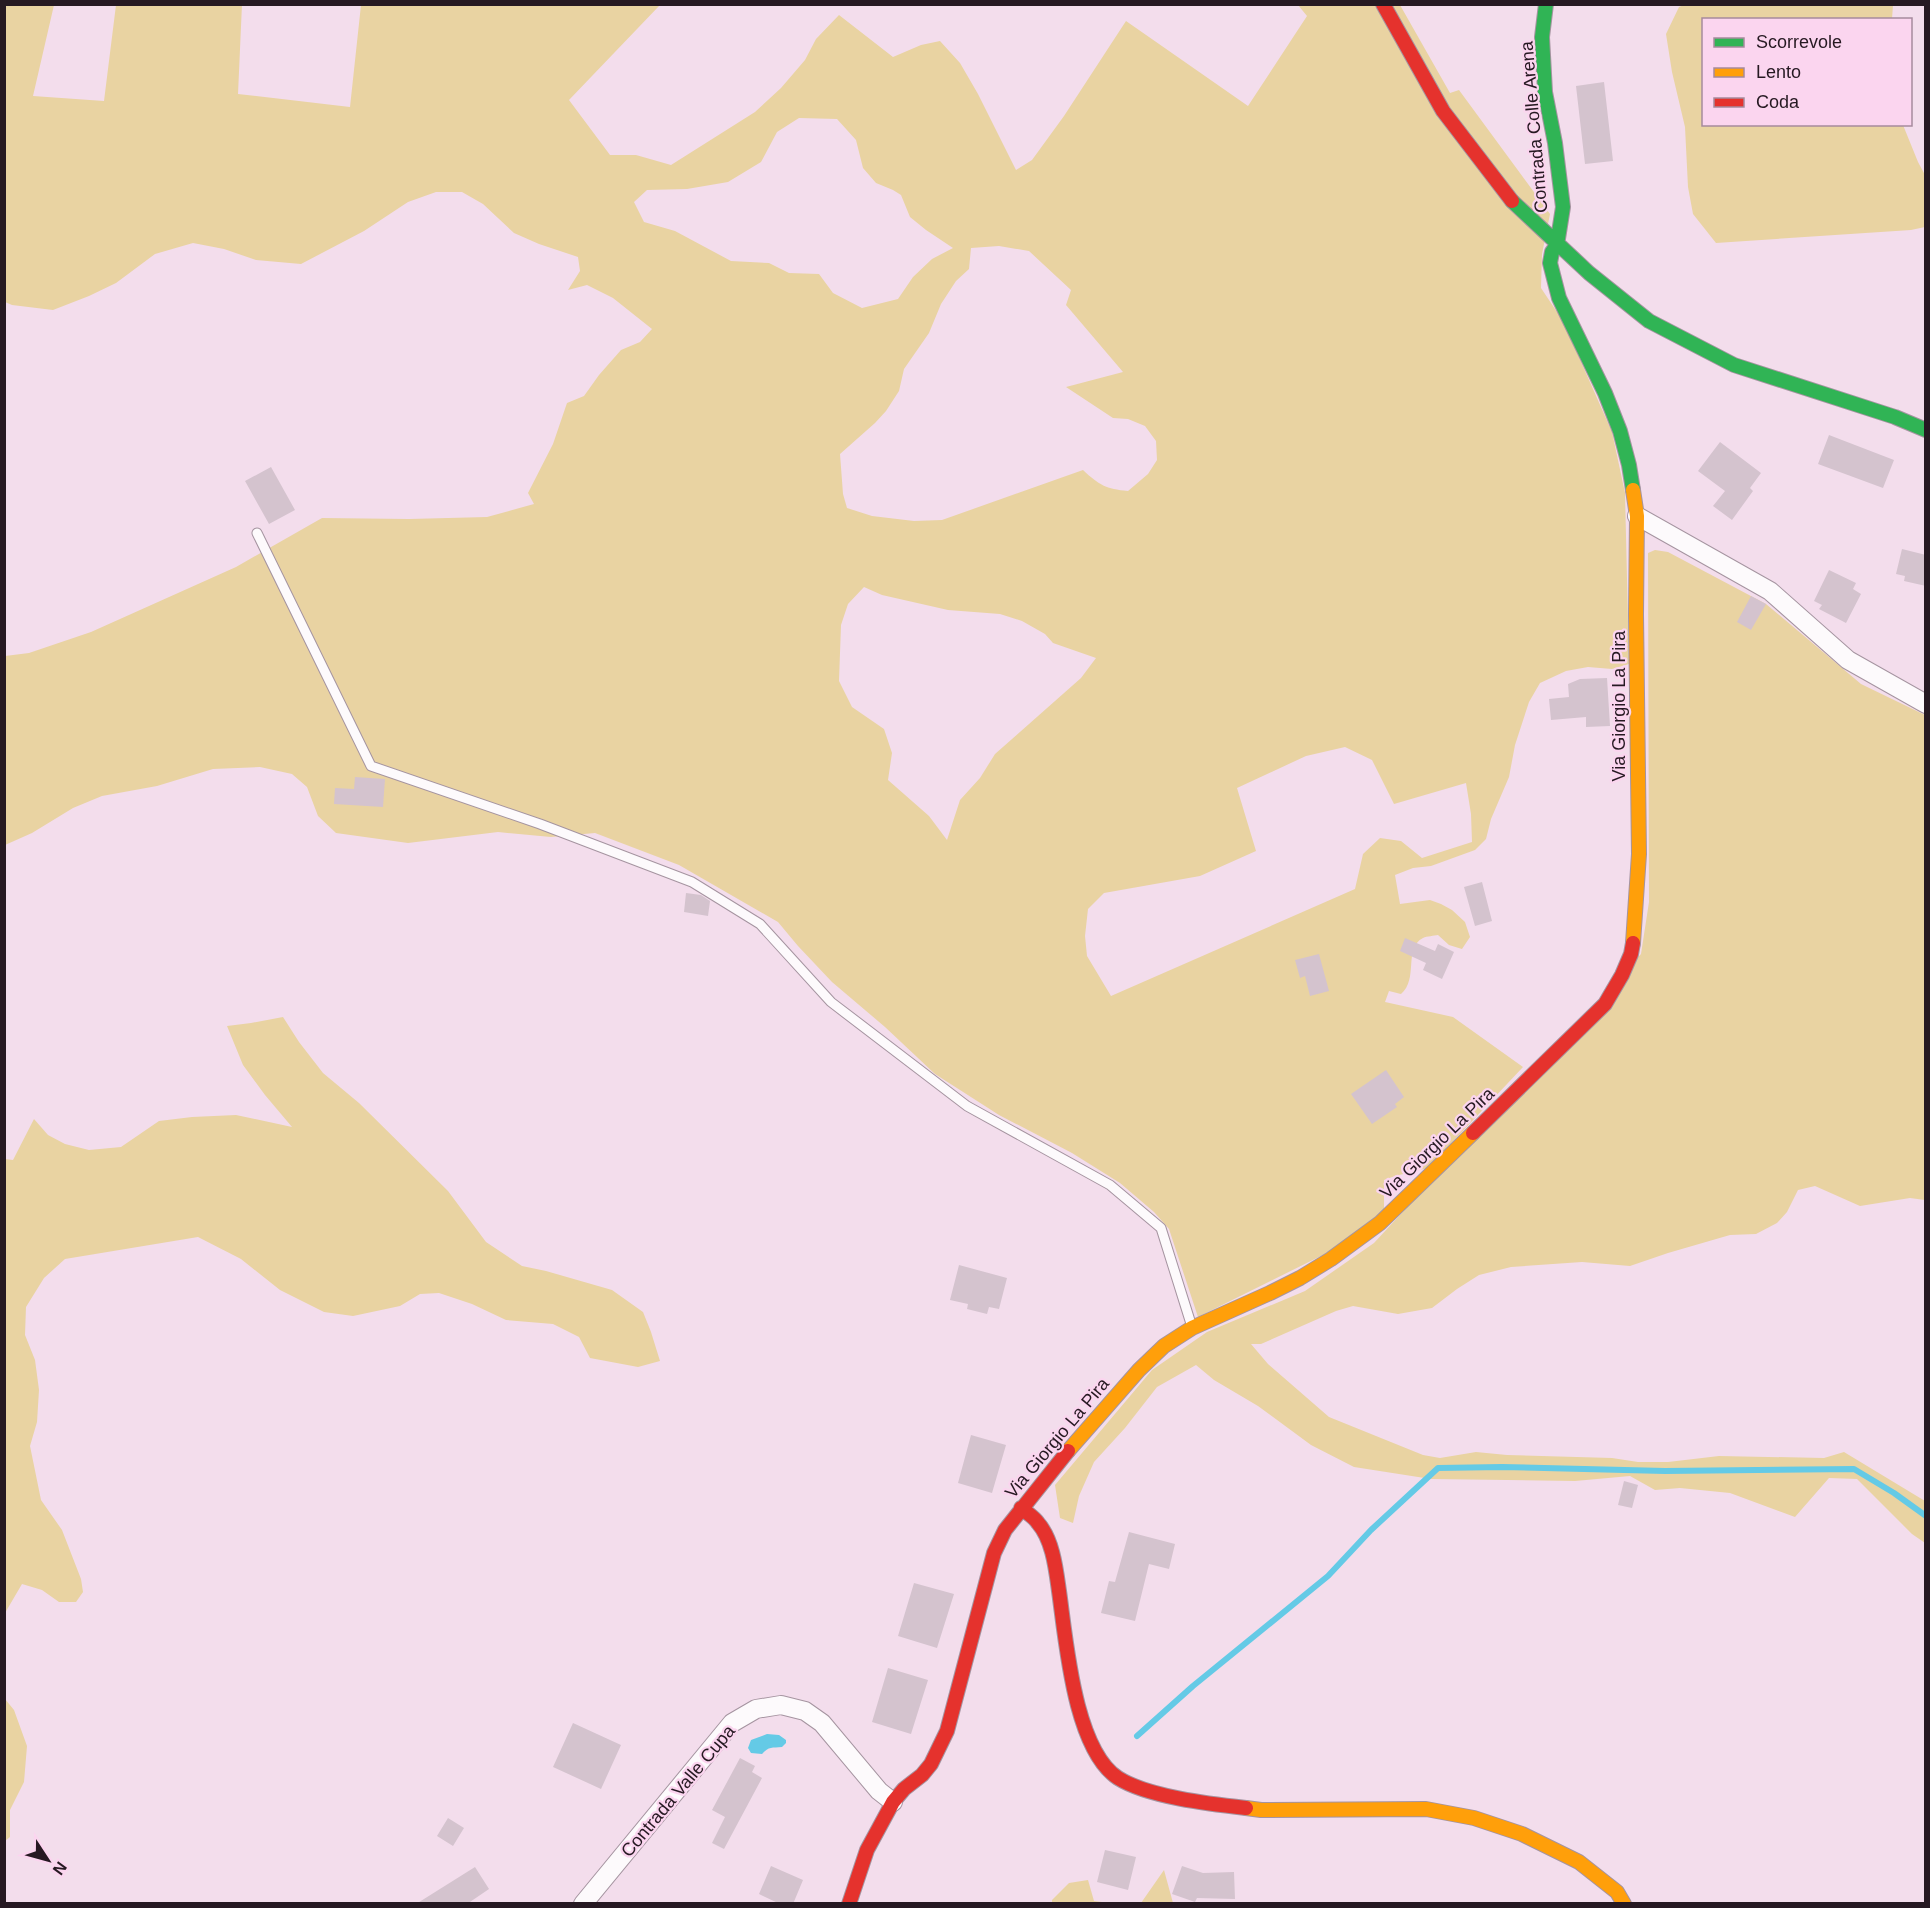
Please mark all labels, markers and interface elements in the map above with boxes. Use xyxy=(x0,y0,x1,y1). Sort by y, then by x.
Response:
legend xyxy=(1702,18,1912,126)
text: Scorrevole xyxy=(1756,32,1842,52)
street label: Contrada Colle Arena xyxy=(1516,39,1551,214)
text: Lento xyxy=(1756,62,1801,82)
text: Coda xyxy=(1756,92,1800,112)
street label: Via Giorgio La Pira xyxy=(1609,630,1629,781)
street label: Via Giorgio La Pira xyxy=(1376,1083,1499,1203)
street label: Via Giorgio La Pira xyxy=(1001,1373,1114,1502)
street label: Contrada Valle Cupa xyxy=(617,1720,740,1861)
north arrow xyxy=(18,1830,78,1890)
text: N xyxy=(49,1859,70,1878)

